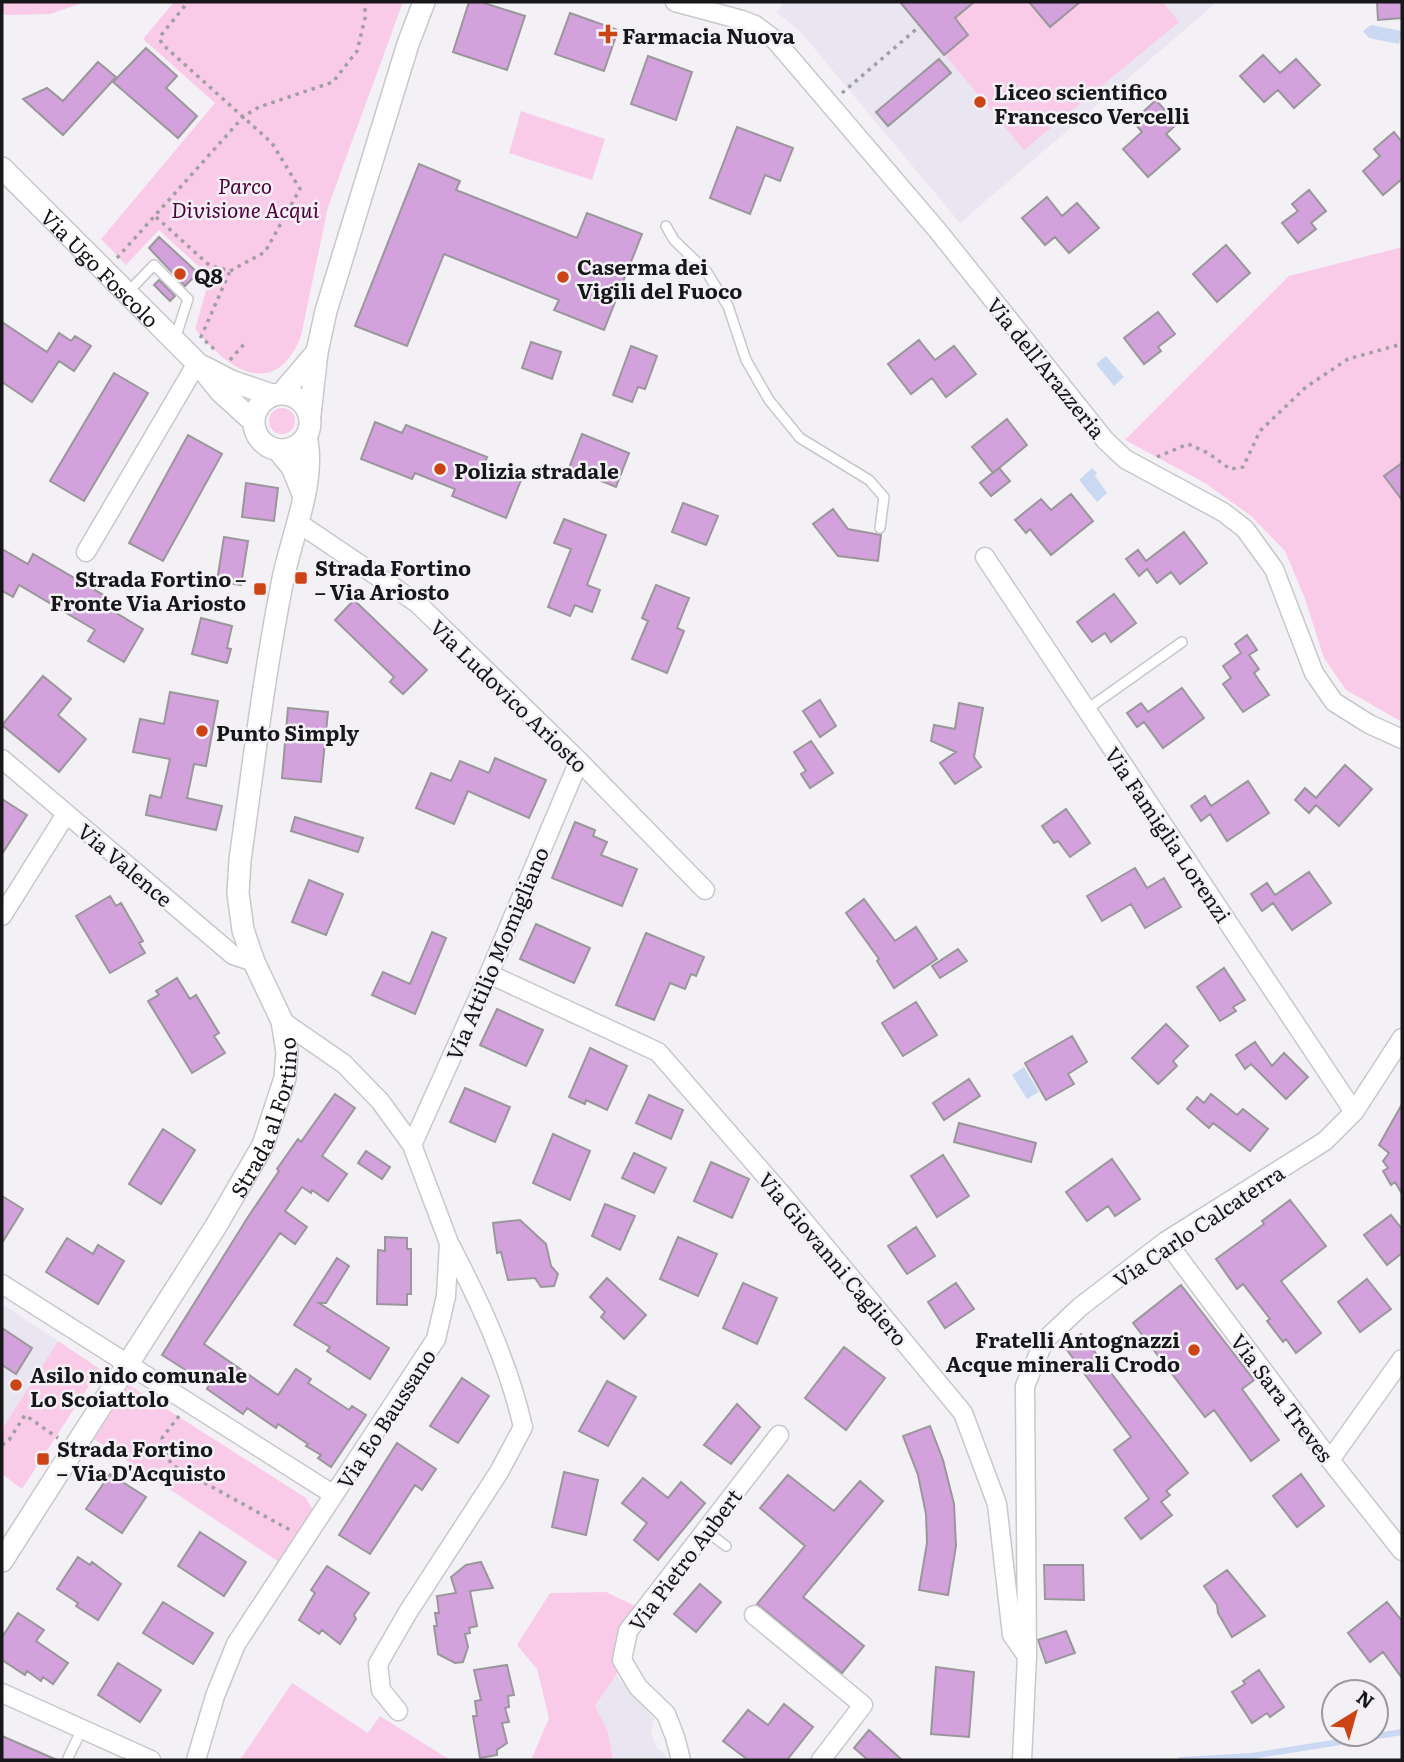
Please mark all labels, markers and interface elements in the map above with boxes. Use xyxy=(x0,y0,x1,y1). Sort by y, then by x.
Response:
place label: Farmacia Nuova xyxy=(622,19,796,50)
marker: Farmacia Nuova xyxy=(600,26,616,42)
place label: Liceo scientifico Francesco Vercelli xyxy=(994,75,1190,130)
marker: Liceo scientifico Francesco Vercelli xyxy=(972,94,988,110)
park label: Parco Divisione Acqui xyxy=(171,169,320,224)
street label: Via Ugo Foscolo xyxy=(35,201,167,333)
place label: Caserma dei Vigili del Fuoco xyxy=(577,250,742,305)
place label: Q8 xyxy=(194,259,223,290)
marker: Q8 xyxy=(172,266,188,282)
marker: Caserma dei Vigili del Fuoco xyxy=(555,269,571,285)
street label: Via dell'Arazzeria xyxy=(980,290,1114,445)
place label: Polizia stradale xyxy=(454,454,619,485)
marker: Polizia stradale xyxy=(432,461,448,477)
place label: Strada Fortino – Via Ariosto xyxy=(315,551,471,606)
place label: Strada Fortino – Fronte Via Ariosto xyxy=(50,562,246,617)
marker: Strada Fortino – Via Ariosto xyxy=(293,570,309,586)
marker: Strada Fortino – Fronte Via Ariosto xyxy=(252,581,268,597)
street label: Via Ludovico Ariosto xyxy=(424,611,596,779)
place label: Punto Simply xyxy=(216,716,359,747)
marker: Punto Simply xyxy=(194,723,210,739)
street label: Via Famiglia Lorenzi xyxy=(1098,740,1240,928)
street label: Via Valence xyxy=(72,815,180,913)
street label: Via Attilio Momigliano xyxy=(437,841,555,1065)
street label: Strada al Fortino xyxy=(221,1035,303,1202)
street label: Via Carlo Calcaterra xyxy=(1106,1156,1290,1294)
street label: Via Giovanni Cagliero xyxy=(752,1164,916,1352)
place label: Fratelli Antognazzi Acque minerali Crodo xyxy=(946,1323,1180,1378)
street label: Via Sara Treves xyxy=(1224,1326,1342,1468)
street label: Via Eo Baussano xyxy=(328,1342,442,1494)
marker: Fratelli Antognazzi Acque minerali Crodo xyxy=(1186,1342,1202,1358)
place label: Asilo nido comunale Lo Scoiattolo xyxy=(30,1358,247,1413)
marker: Asilo nido comunale Lo Scoiattolo xyxy=(8,1377,24,1393)
place label: Strada Fortino – Via D'Acquisto xyxy=(57,1432,226,1487)
marker: Strada Fortino – Via D'Acquisto xyxy=(35,1451,51,1467)
street label: Via Pietro Aubert xyxy=(620,1481,748,1637)
north arrow xyxy=(1320,1678,1390,1748)
text: N xyxy=(1351,1683,1381,1715)

